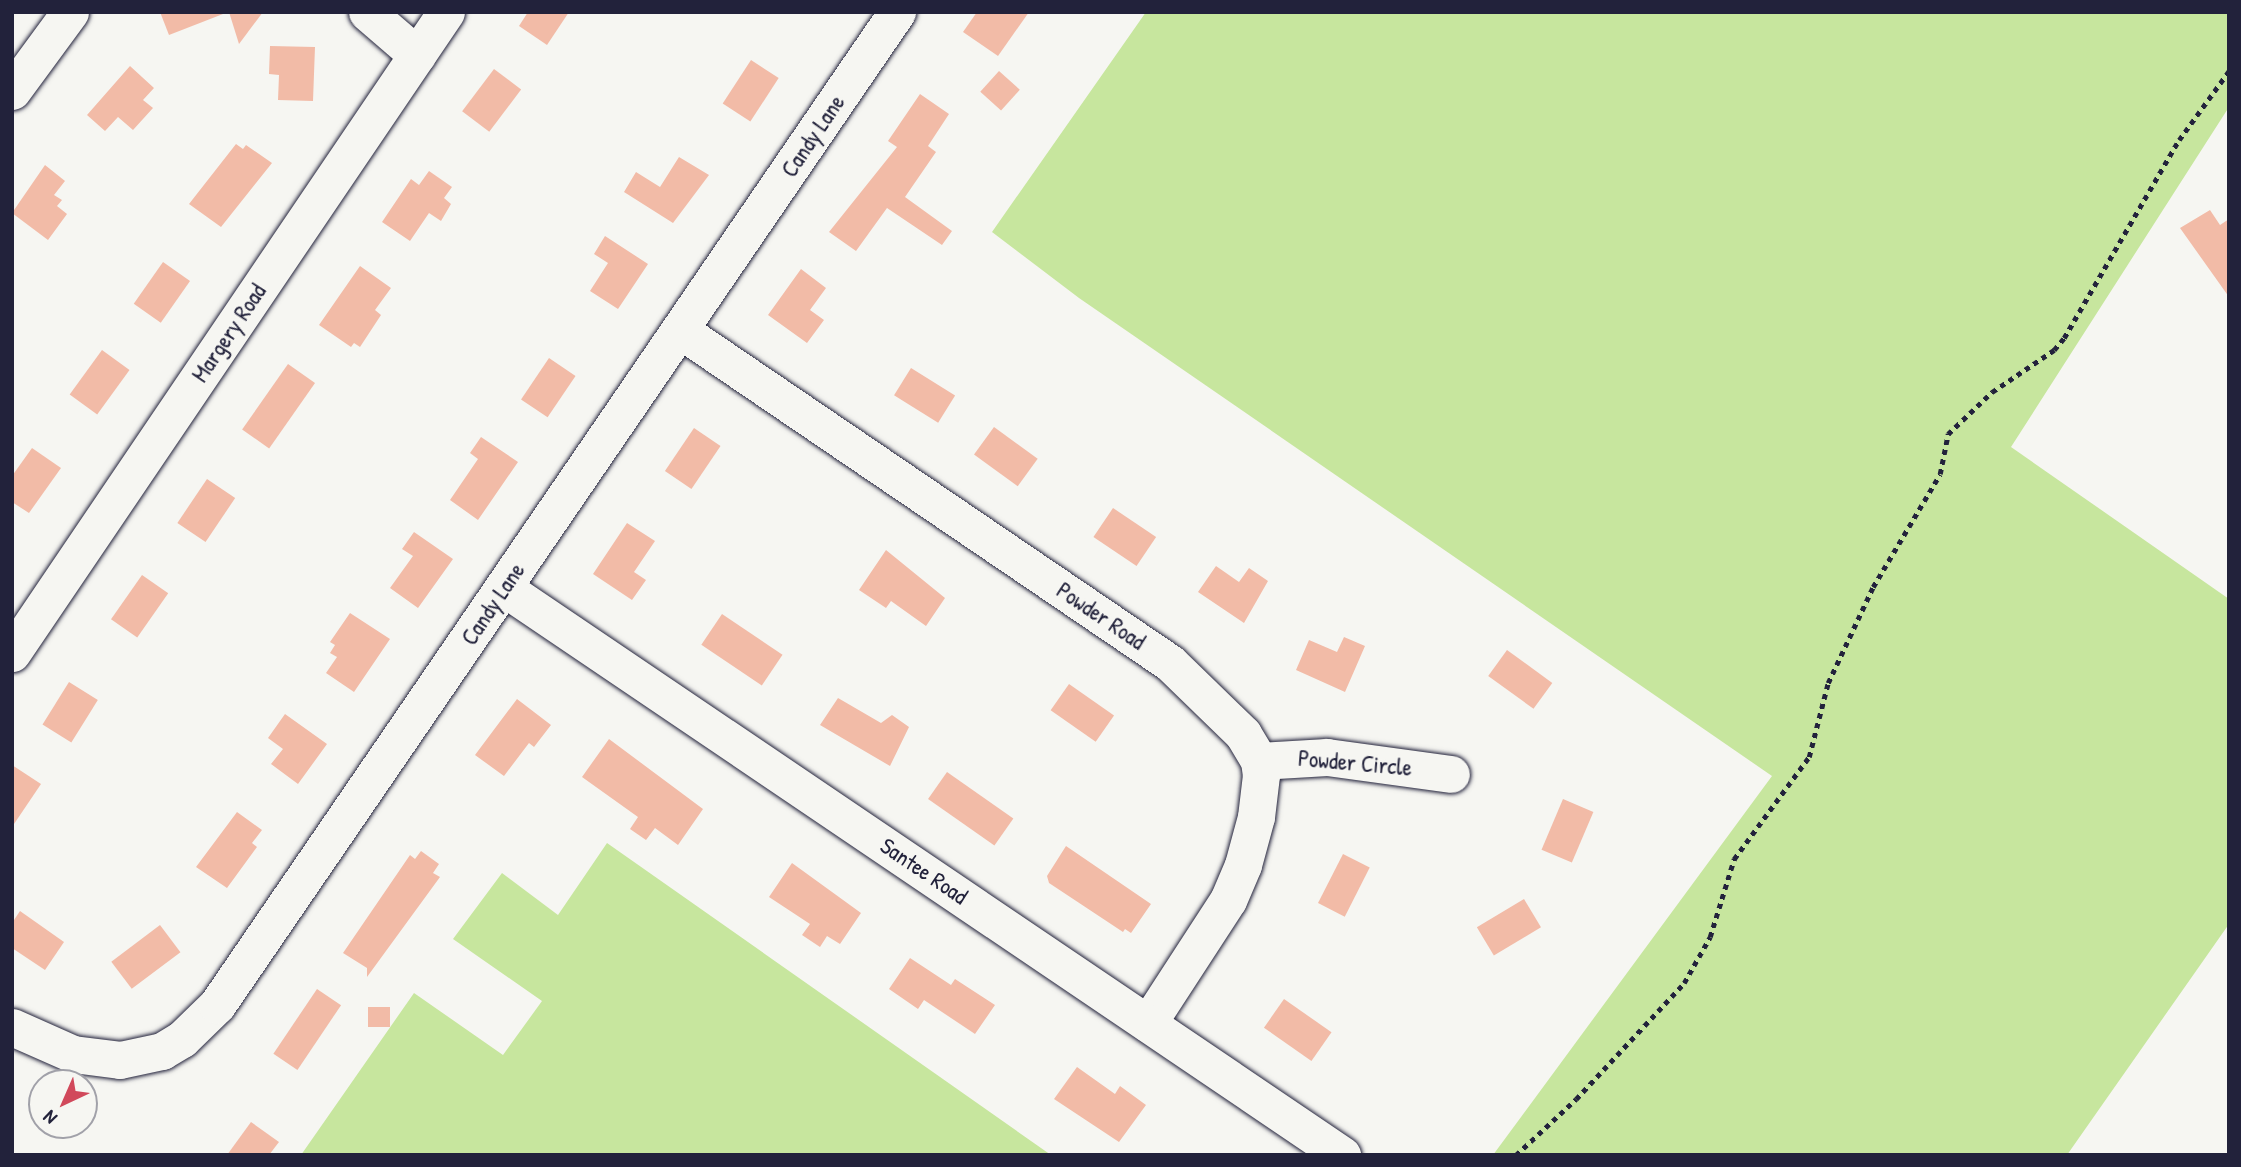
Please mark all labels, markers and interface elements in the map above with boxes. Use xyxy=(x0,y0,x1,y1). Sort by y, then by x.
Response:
street label: Candy Lane xyxy=(776,90,850,182)
street label: Margery Road xyxy=(186,279,272,387)
street label: Candy Lane xyxy=(456,558,530,650)
street label: Powder Road xyxy=(1051,576,1151,656)
street label: Powder Circle xyxy=(1297,744,1413,782)
street label: Santee Road xyxy=(875,832,973,910)
north arrow xyxy=(28,1069,98,1139)
text: N xyxy=(37,1105,62,1131)

